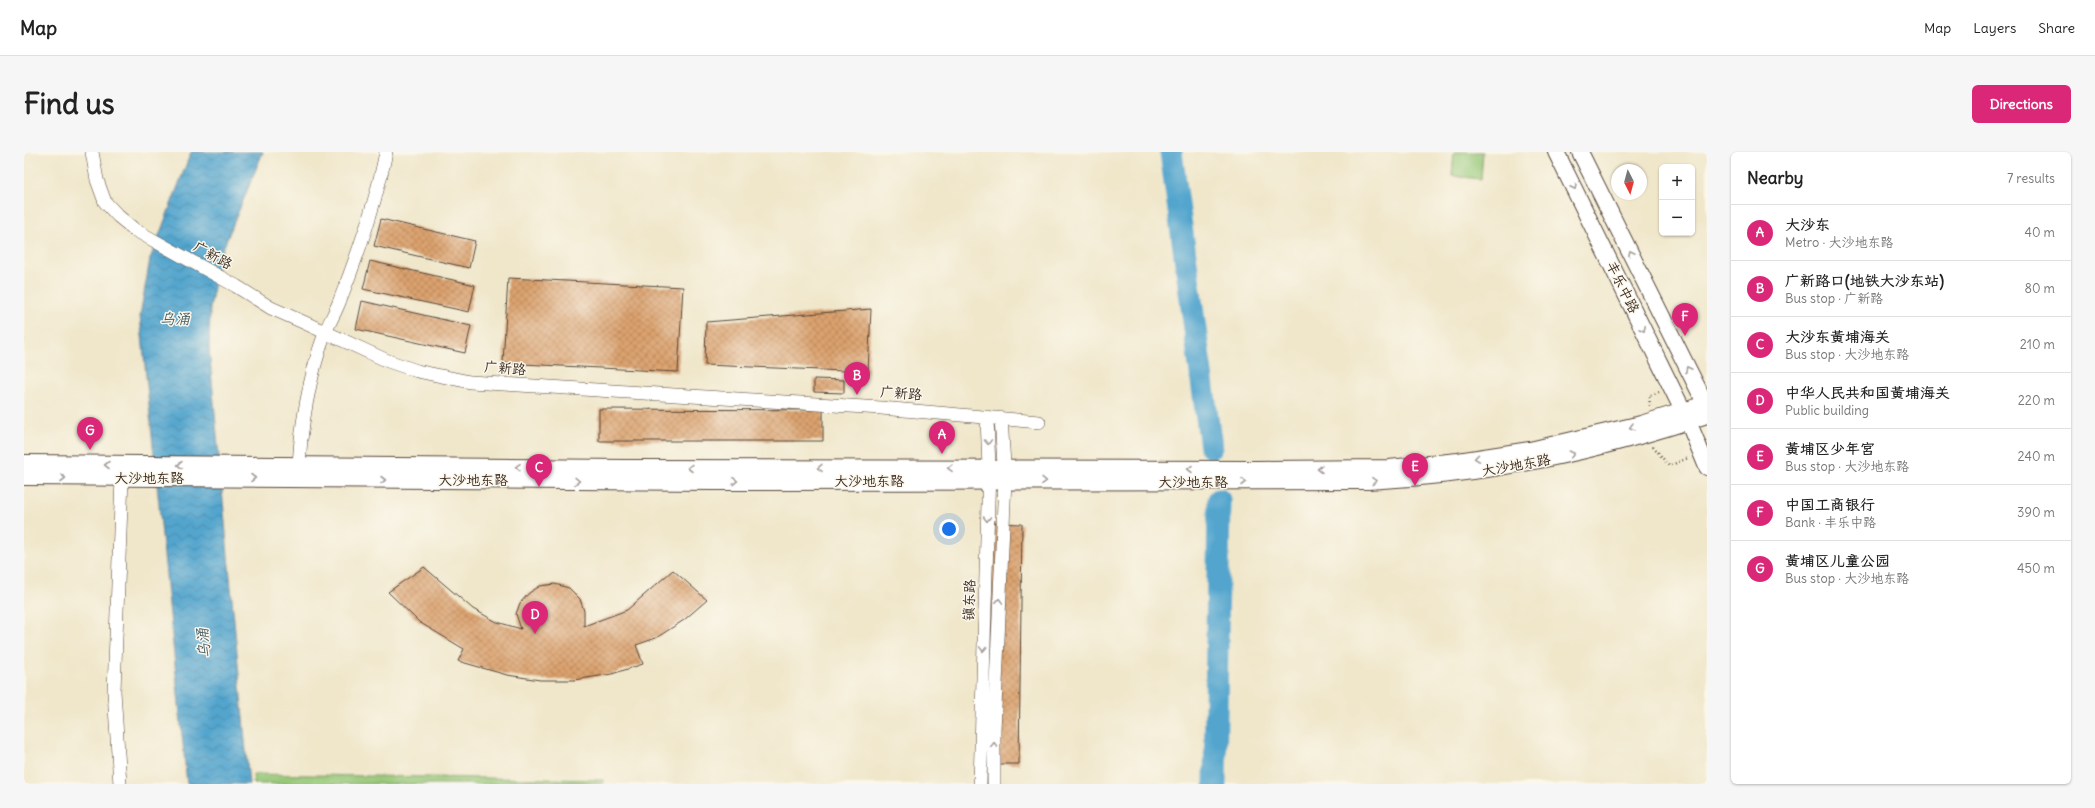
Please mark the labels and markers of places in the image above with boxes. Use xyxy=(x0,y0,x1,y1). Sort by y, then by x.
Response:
pin: F xyxy=(1672,303,1698,336)
pin: B xyxy=(844,362,870,395)
pin: G xyxy=(77,417,103,450)
pin: A xyxy=(929,421,955,454)
pin: E xyxy=(1402,453,1428,486)
pin: C xyxy=(526,454,552,487)
pin: D xyxy=(522,601,548,634)

